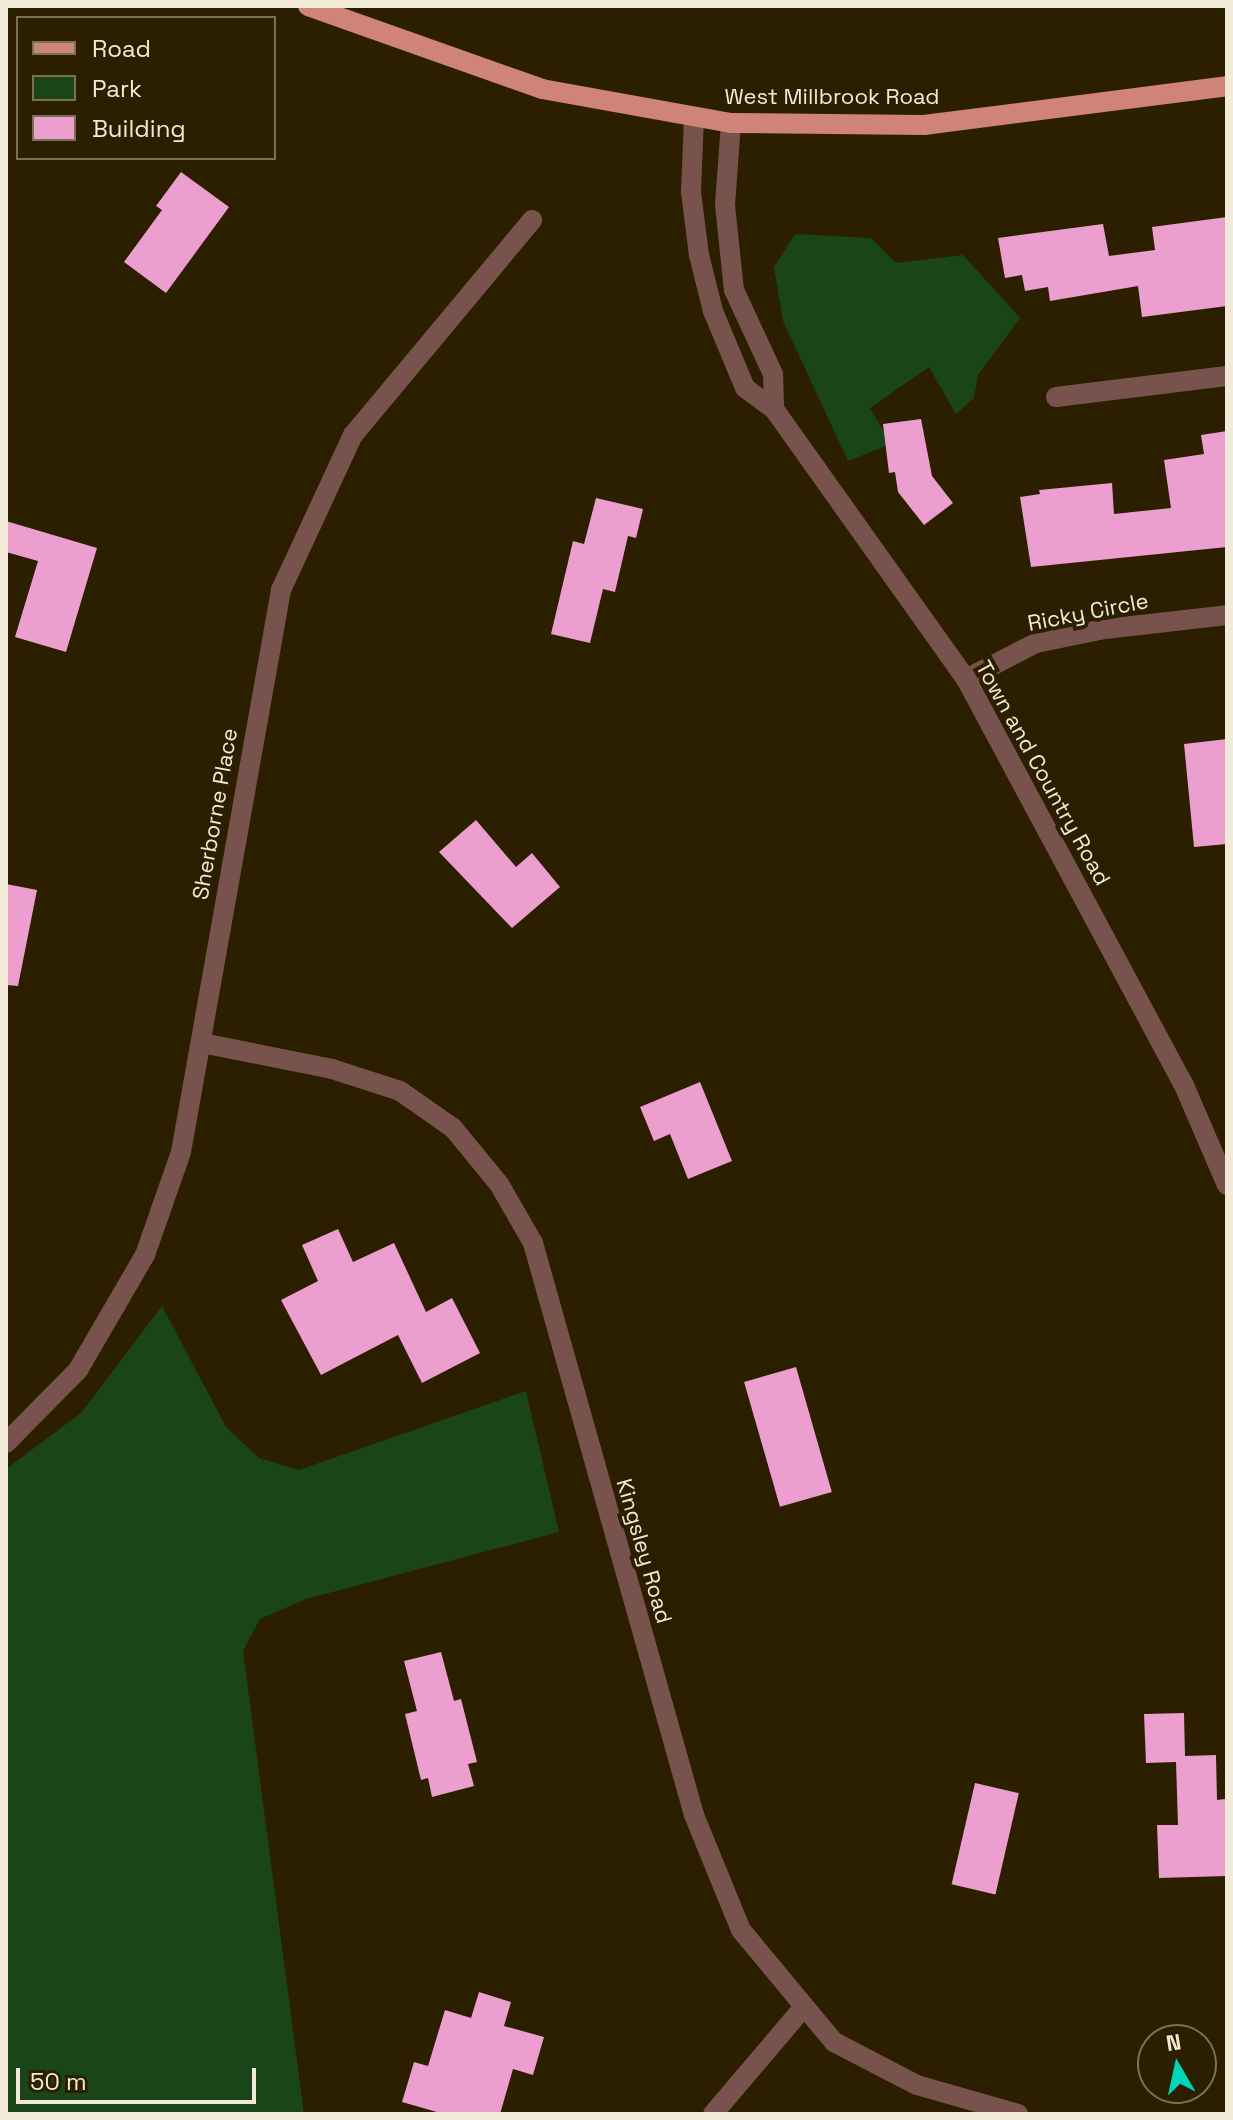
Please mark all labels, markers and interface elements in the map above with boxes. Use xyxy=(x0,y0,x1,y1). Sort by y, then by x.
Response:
legend xyxy=(16,16,276,160)
text: Road xyxy=(92,33,151,64)
text: Park xyxy=(92,73,142,104)
street label: West Millbrook Road xyxy=(724,84,940,110)
text: Building xyxy=(92,113,186,144)
street label: Ricky Circle xyxy=(1025,587,1151,637)
street label: Town and Country Road xyxy=(970,656,1116,890)
street label: Sherborne Place xyxy=(187,726,243,902)
street label: Kingsley Road xyxy=(611,1475,677,1627)
north arrow xyxy=(1137,2024,1217,2104)
text: N xyxy=(1164,2027,1183,2057)
scale bar xyxy=(20,2052,260,2102)
text: 50 m xyxy=(30,2066,87,2097)

